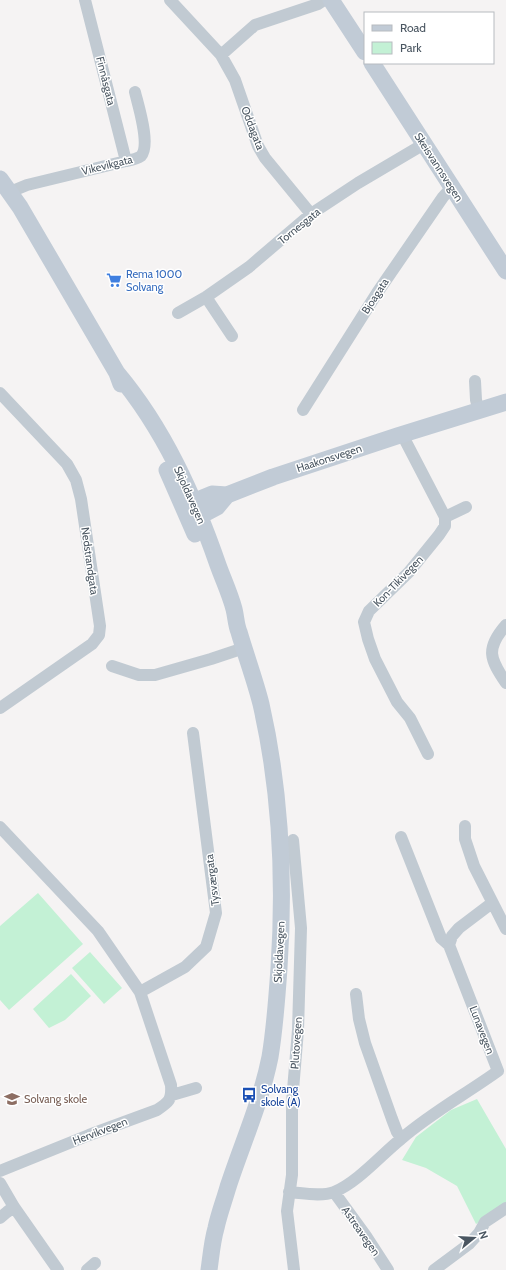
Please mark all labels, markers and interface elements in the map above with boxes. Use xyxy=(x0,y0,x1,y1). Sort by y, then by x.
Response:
legend xyxy=(364,12,494,64)
text: Road xyxy=(400,20,426,35)
text: Park xyxy=(400,40,422,55)
street label: Finnåsgata xyxy=(93,55,119,108)
street label: Oddagata xyxy=(238,104,268,152)
street label: Skeisvannsvegen xyxy=(412,130,466,204)
street label: Vikevikgata xyxy=(80,152,135,178)
street label: Tornesgata xyxy=(275,204,324,247)
place label: Rema 1000 Solvang xyxy=(126,267,182,294)
supermarket icon: Rema 1000 Solvang xyxy=(105,271,123,289)
street label: Bjoagata xyxy=(358,275,392,317)
street label: Haakonsvegen xyxy=(295,441,363,475)
street label: Skjoldavegen xyxy=(171,464,209,526)
street label: Nedstrandgata xyxy=(78,526,102,596)
street label: Kon-Tikivegen xyxy=(370,552,426,610)
street label: Tysværgata xyxy=(202,853,222,907)
street label: Skjoldavegen xyxy=(270,921,288,983)
street label: Lunavegen xyxy=(466,1004,498,1056)
street label: Plutovegen xyxy=(287,1016,305,1070)
place label: Solvang skole (A) xyxy=(261,1082,301,1109)
bus stop icon: Solvang skole (A) xyxy=(240,1086,258,1104)
school or university icon: Solvang skole xyxy=(3,1090,21,1108)
place label: Solvang skole xyxy=(24,1092,88,1106)
street label: Hervikvegen xyxy=(71,1114,129,1148)
street label: Astreavegen xyxy=(339,1204,383,1258)
north arrow xyxy=(454,1218,494,1258)
text: N xyxy=(476,1229,491,1241)

